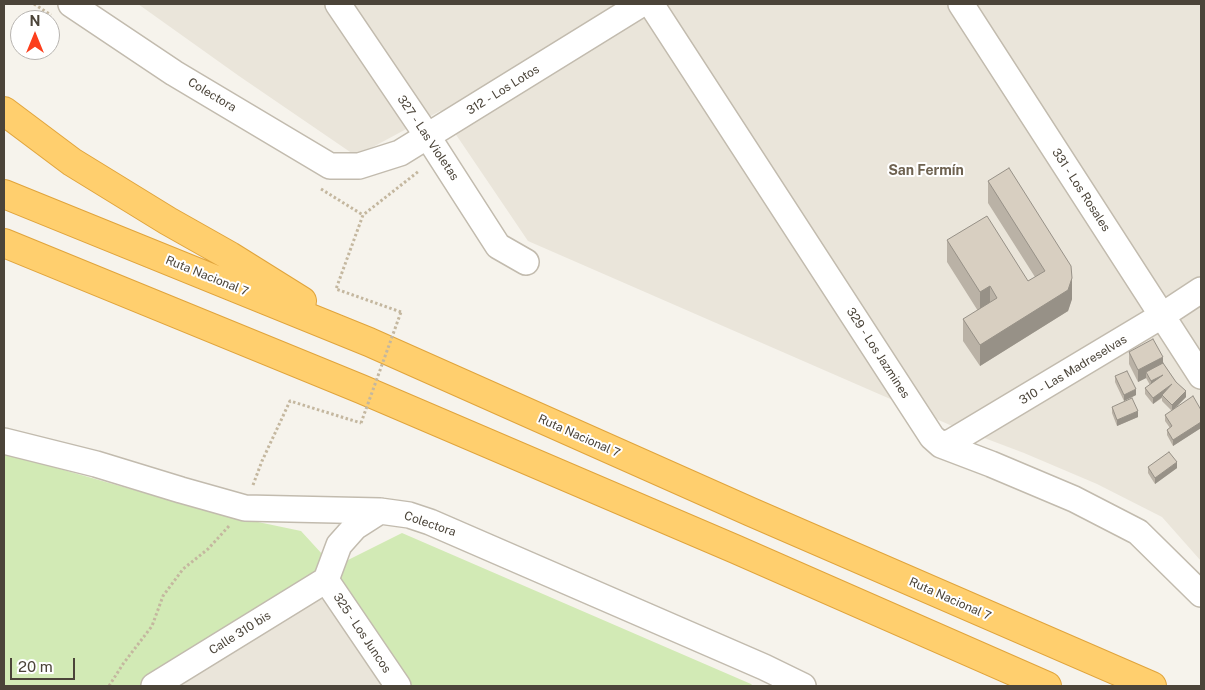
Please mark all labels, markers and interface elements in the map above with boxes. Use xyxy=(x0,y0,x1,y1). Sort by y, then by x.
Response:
north arrow xyxy=(10,10,60,60)
text: N xyxy=(30,13,40,29)
street label: 312 - Los Lotos xyxy=(464,62,542,118)
street label: Colectora xyxy=(185,75,239,115)
street label: 327 - Las Violetas xyxy=(394,93,462,183)
street label: 331 - Los Rosales xyxy=(1049,146,1113,234)
district label: San Fermín xyxy=(888,163,964,179)
street label: Ruta Nacional 7 xyxy=(163,253,251,299)
street label: 329 - Los Jazmines xyxy=(843,305,913,401)
street label: 310 - Las Madreselvas xyxy=(1017,332,1129,408)
street label: Ruta Nacional 7 xyxy=(536,411,622,461)
street label: Colectora xyxy=(402,508,458,540)
street label: Ruta Nacional 7 xyxy=(907,574,993,624)
street label: 325 - Los Juncos xyxy=(330,590,394,676)
street label: Calle 310 bis xyxy=(206,608,274,658)
scale bar xyxy=(12,648,78,680)
text: 20 m xyxy=(18,658,53,675)

